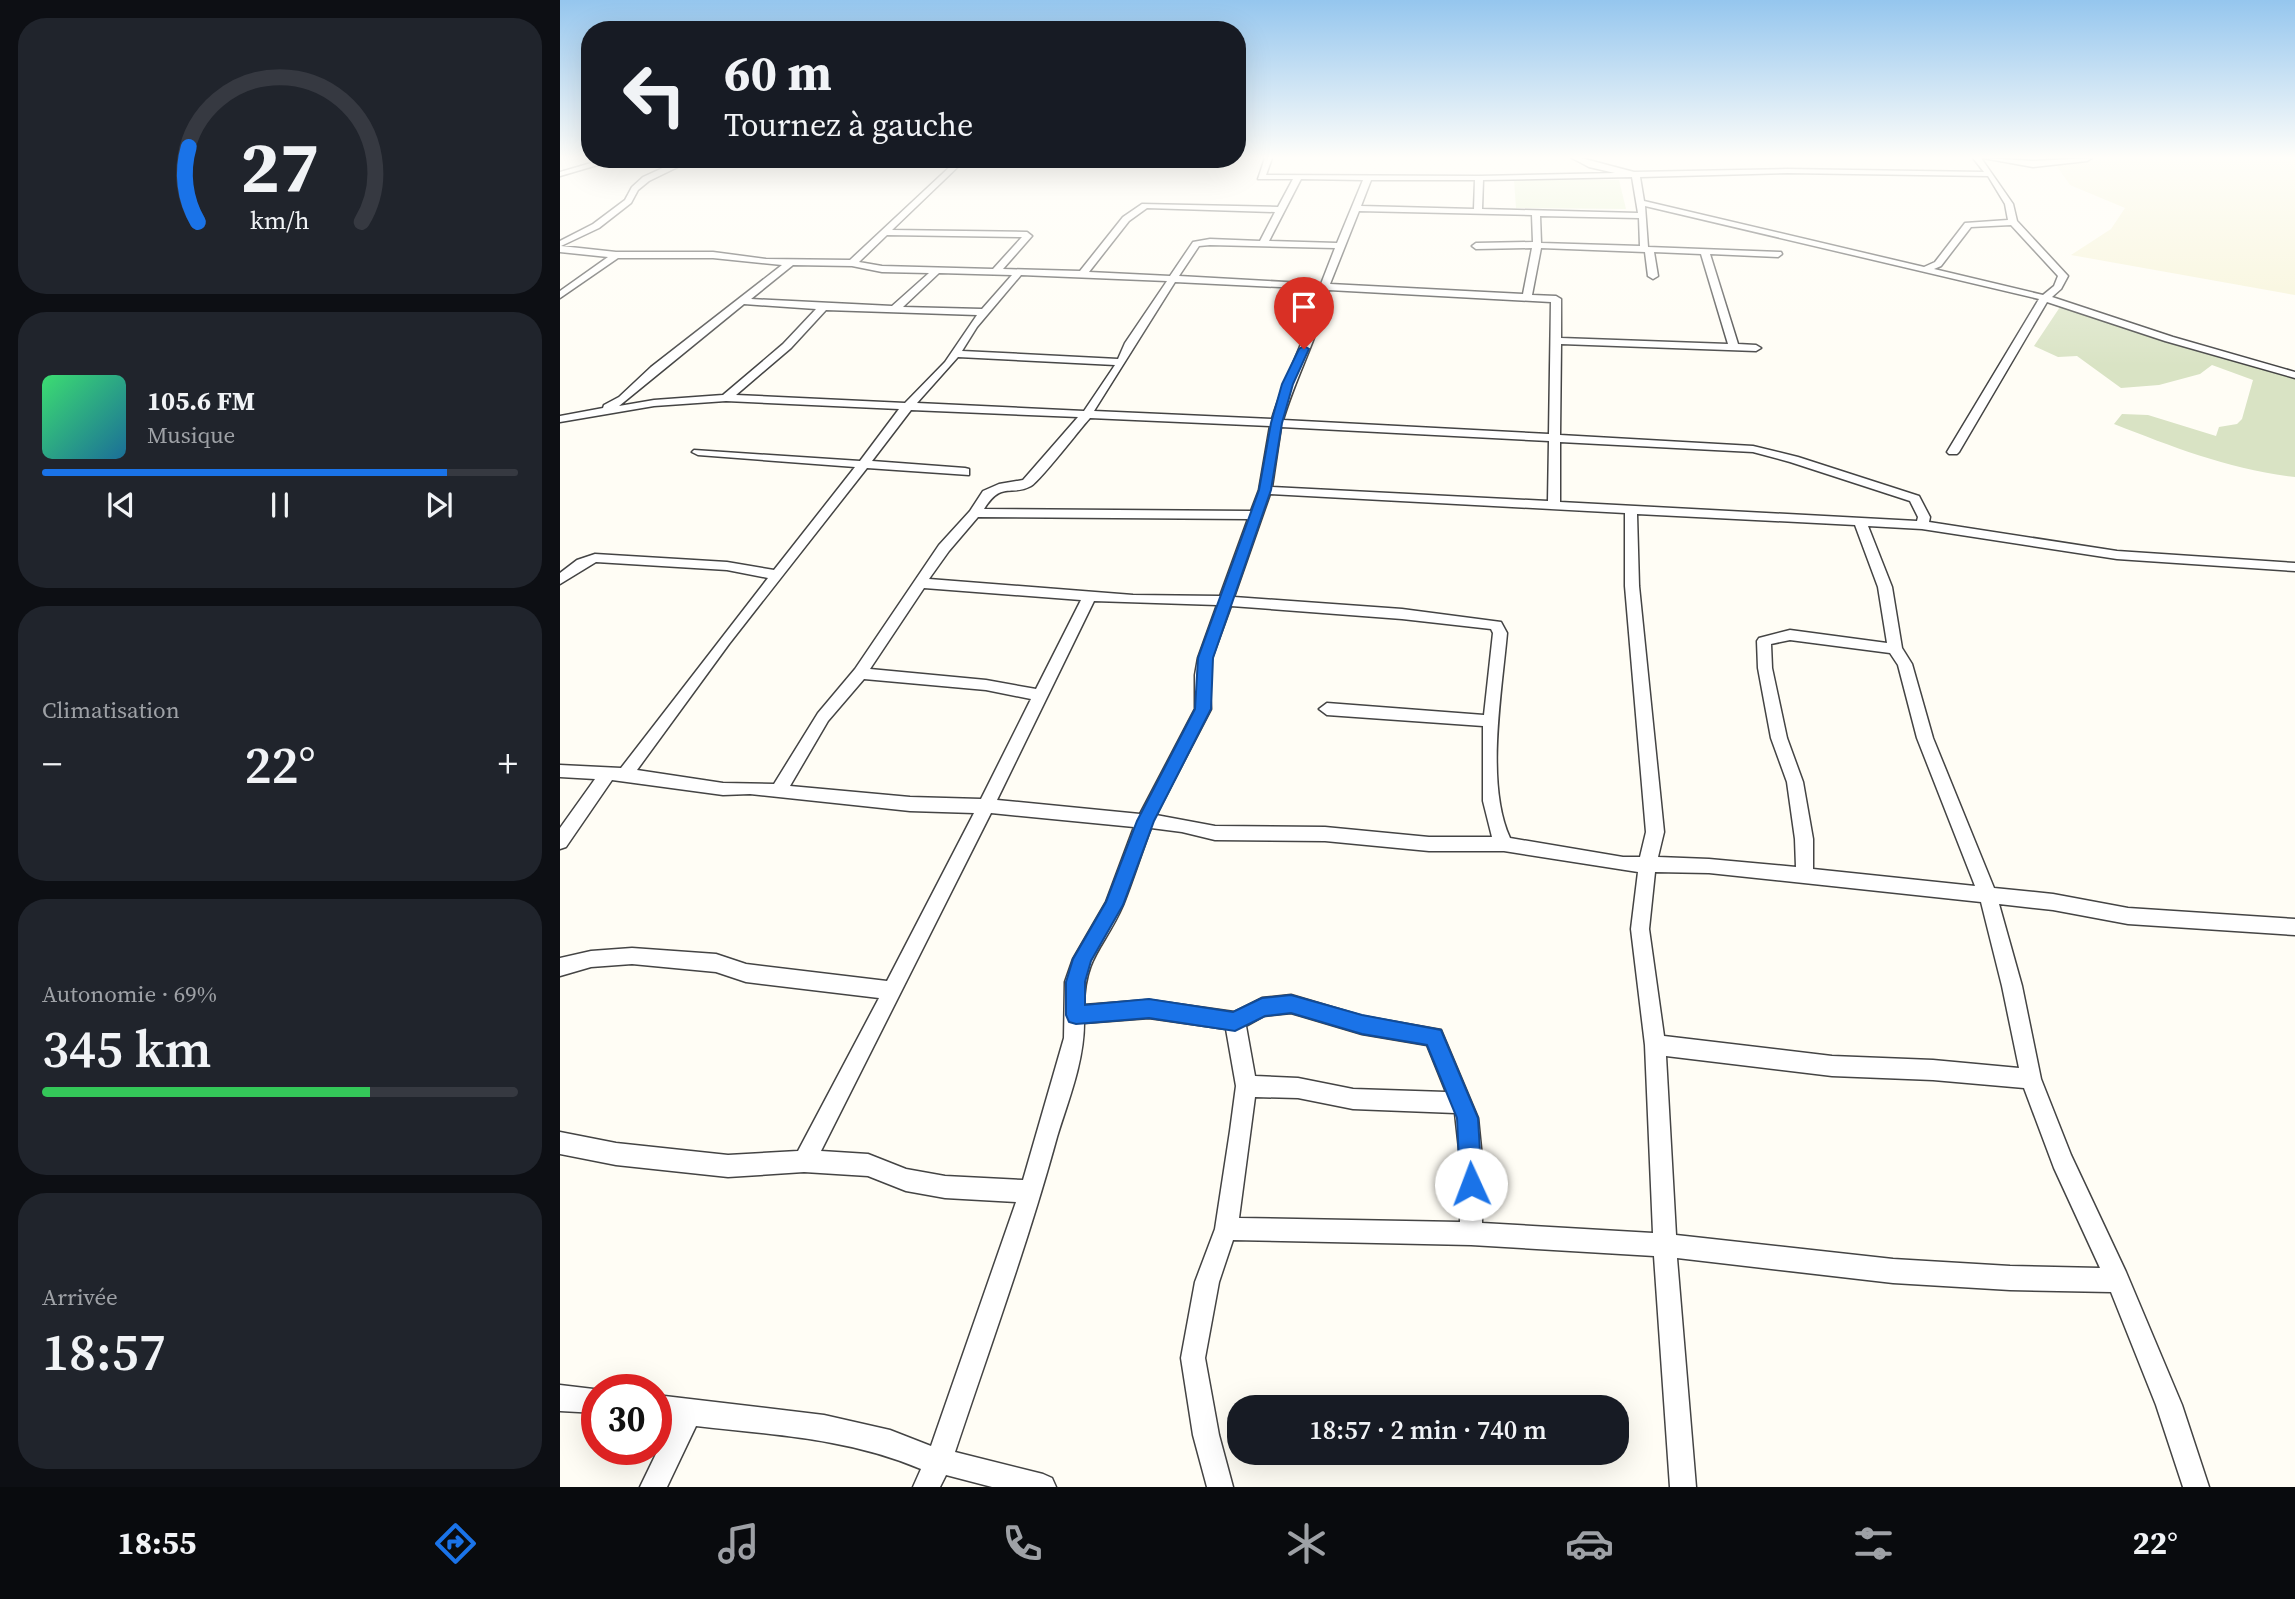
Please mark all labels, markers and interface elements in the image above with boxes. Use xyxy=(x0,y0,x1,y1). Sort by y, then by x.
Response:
text: 60 m xyxy=(724,39,832,106)
icon: left xyxy=(609,49,700,140)
text: Tournez à gauche xyxy=(724,103,973,147)
text: 27 xyxy=(241,117,319,216)
text: km/h xyxy=(250,203,310,237)
pin xyxy=(1274,277,1334,349)
icon: arrive xyxy=(1285,288,1323,326)
text: 105.6 FM xyxy=(147,383,255,419)
text: Musique xyxy=(147,419,235,451)
icon: previous xyxy=(102,486,140,524)
icon: pause xyxy=(261,486,299,524)
icon: next xyxy=(420,486,458,524)
text: Climatisation xyxy=(42,694,180,726)
text: 22° xyxy=(244,729,316,800)
text: − xyxy=(42,738,62,790)
text: + xyxy=(498,738,518,790)
text: Autonomie · 69% xyxy=(42,978,217,1010)
text: 345 km xyxy=(42,1013,211,1084)
position arrow xyxy=(1434,1147,1508,1221)
text: Arrivée xyxy=(42,1281,118,1313)
text: 18:57 xyxy=(42,1316,166,1387)
speed limit sign: 30 xyxy=(581,1374,672,1465)
text: 18:57 · 2 min · 740 m xyxy=(1309,1412,1547,1448)
icon: directions xyxy=(431,1519,480,1568)
icon: music xyxy=(714,1519,763,1568)
icon: phone xyxy=(998,1519,1047,1568)
icon: climate xyxy=(1282,1519,1331,1568)
icon: car xyxy=(1565,1519,1614,1568)
icon: filters xyxy=(1849,1519,1898,1568)
text: 18:55 xyxy=(117,1521,196,1565)
text: 22° xyxy=(2132,1521,2178,1565)

